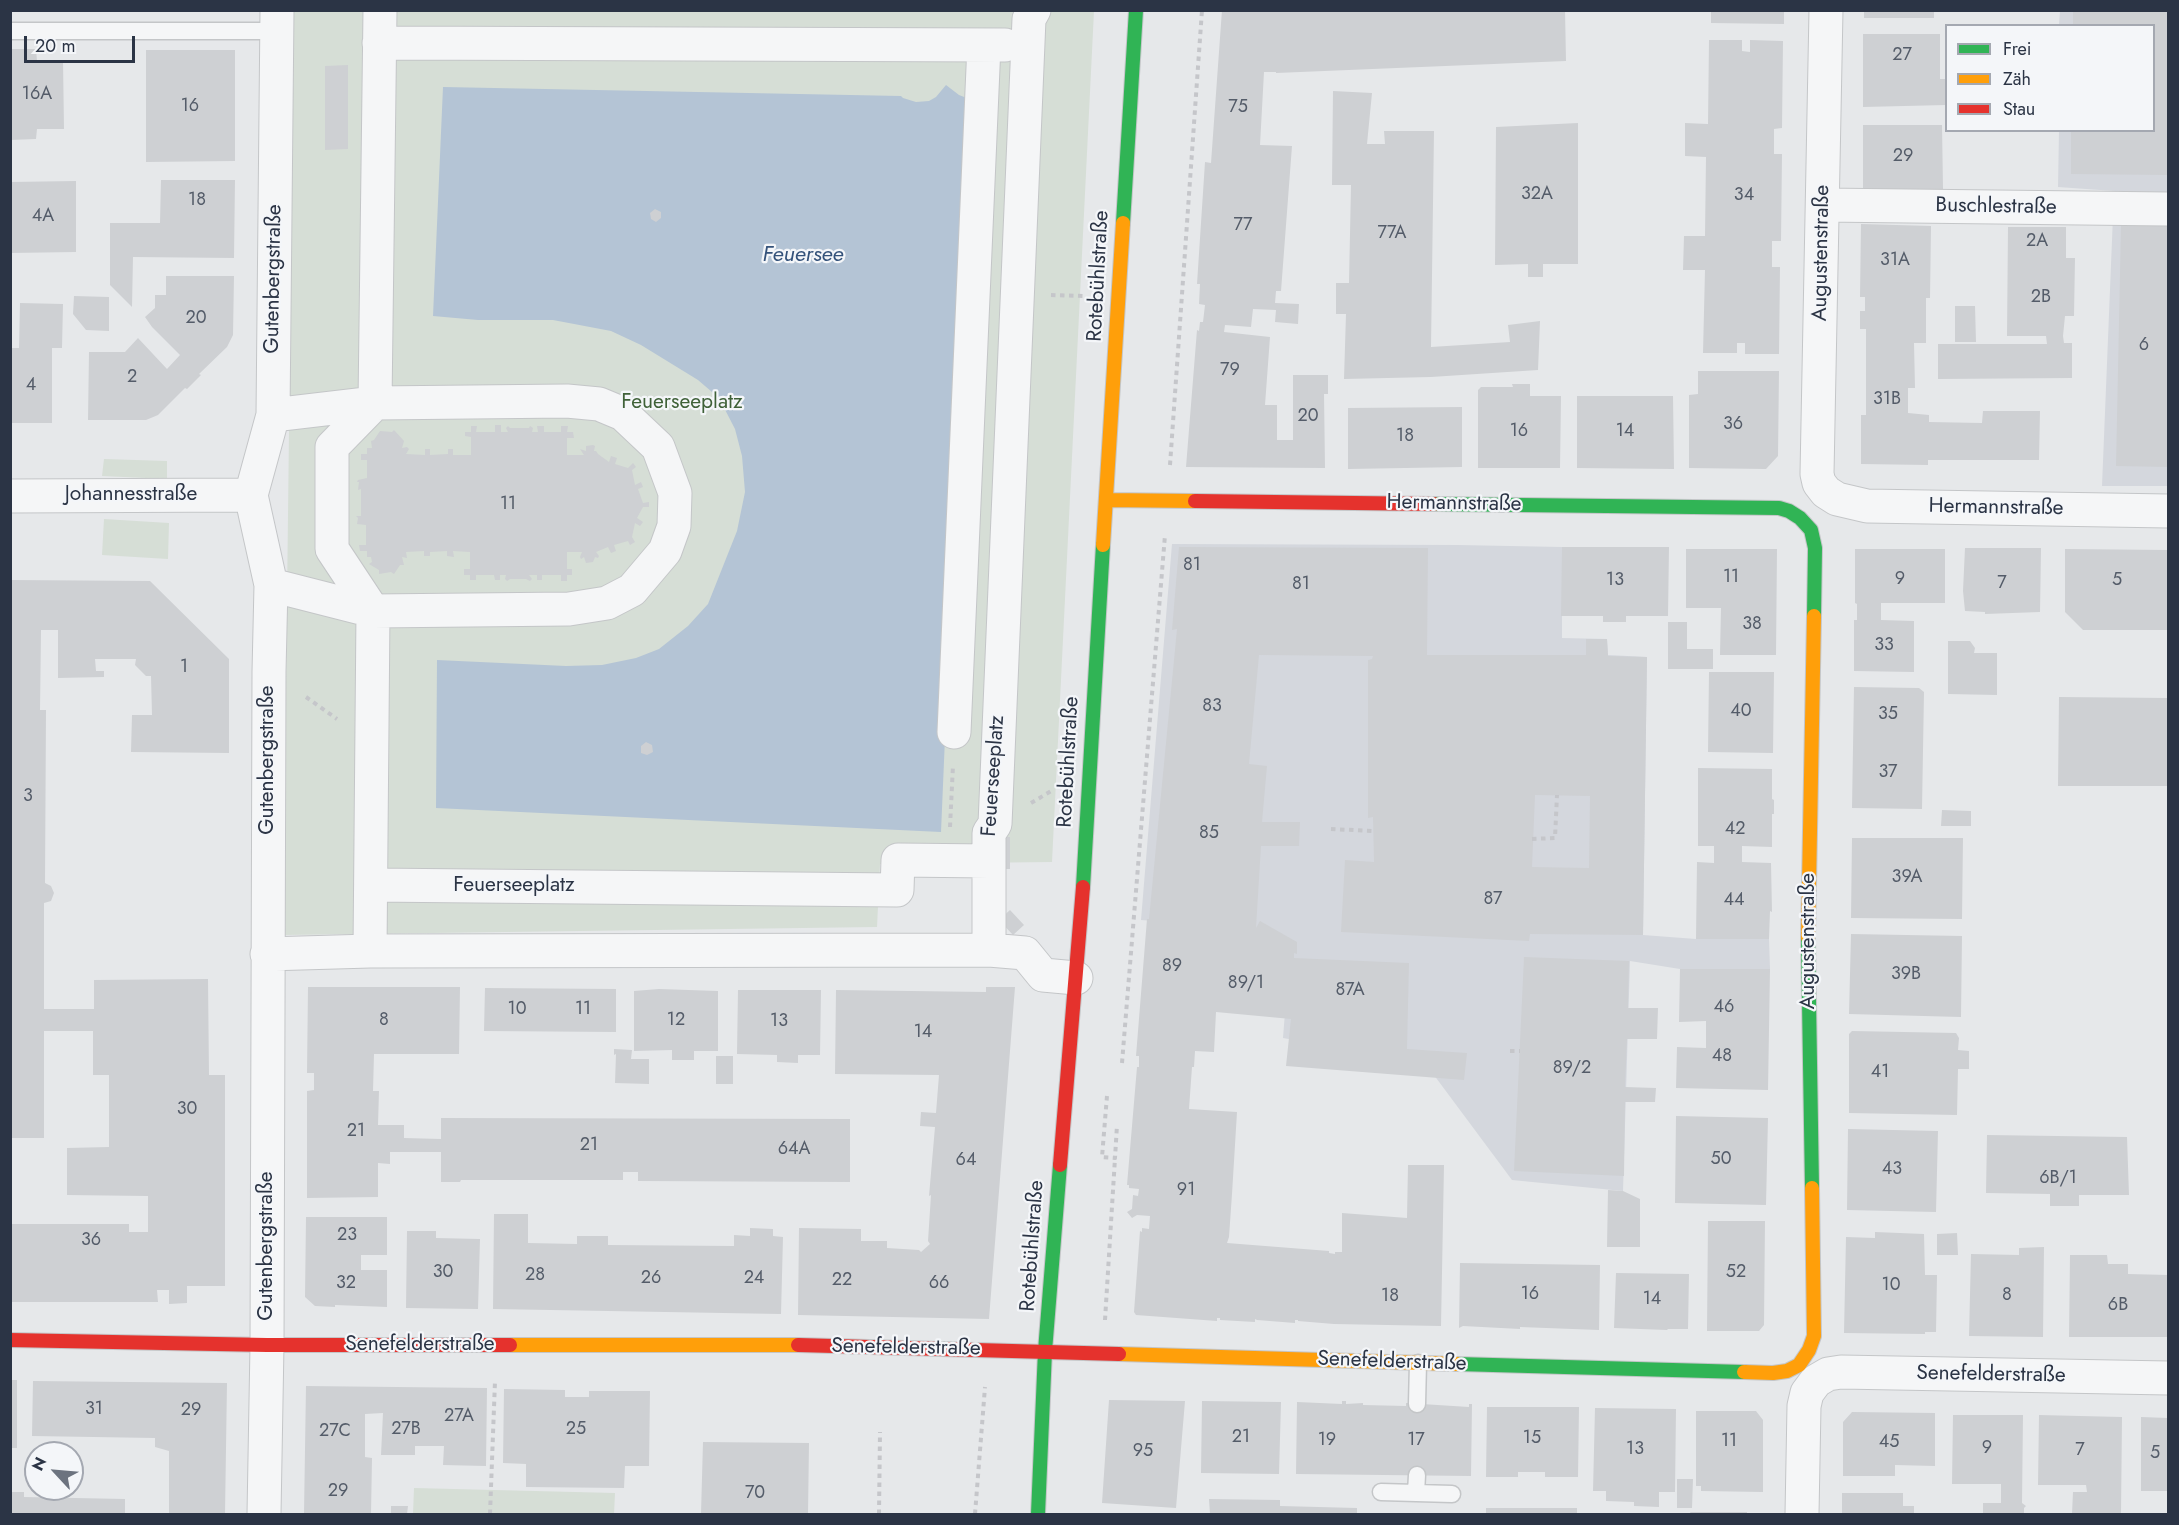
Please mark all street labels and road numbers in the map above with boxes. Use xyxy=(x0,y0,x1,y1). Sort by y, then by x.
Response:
street label: Augustenstraße xyxy=(1808,185,1836,321)
street label: Buschlestraße xyxy=(1935,193,2057,221)
street label: Gutenbergstraße xyxy=(260,204,288,354)
street label: Rotebühlstraße xyxy=(1083,210,1115,342)
street label: Johannesstraße xyxy=(65,482,197,508)
street label: Hermannstraße xyxy=(1386,490,1522,518)
street label: Hermannstraße xyxy=(1928,494,2064,522)
street label: Gutenbergstraße xyxy=(255,685,281,835)
street label: Rotebühlstraße xyxy=(1053,696,1085,828)
street label: Feuerseeplatz xyxy=(977,715,1011,837)
street label: Feuerseeplatz xyxy=(453,873,575,899)
street label: Augustenstraße xyxy=(1796,873,1822,1009)
street label: Gutenbergstraße xyxy=(254,1171,280,1321)
street label: Rotebühlstraße xyxy=(1016,1180,1050,1312)
street label: Senefelderstraße xyxy=(345,1332,495,1358)
street label: Senefelderstraße xyxy=(831,1334,981,1362)
street label: Senefelderstraße xyxy=(1317,1347,1467,1377)
street label: Senefelderstraße xyxy=(1916,1361,2066,1389)

